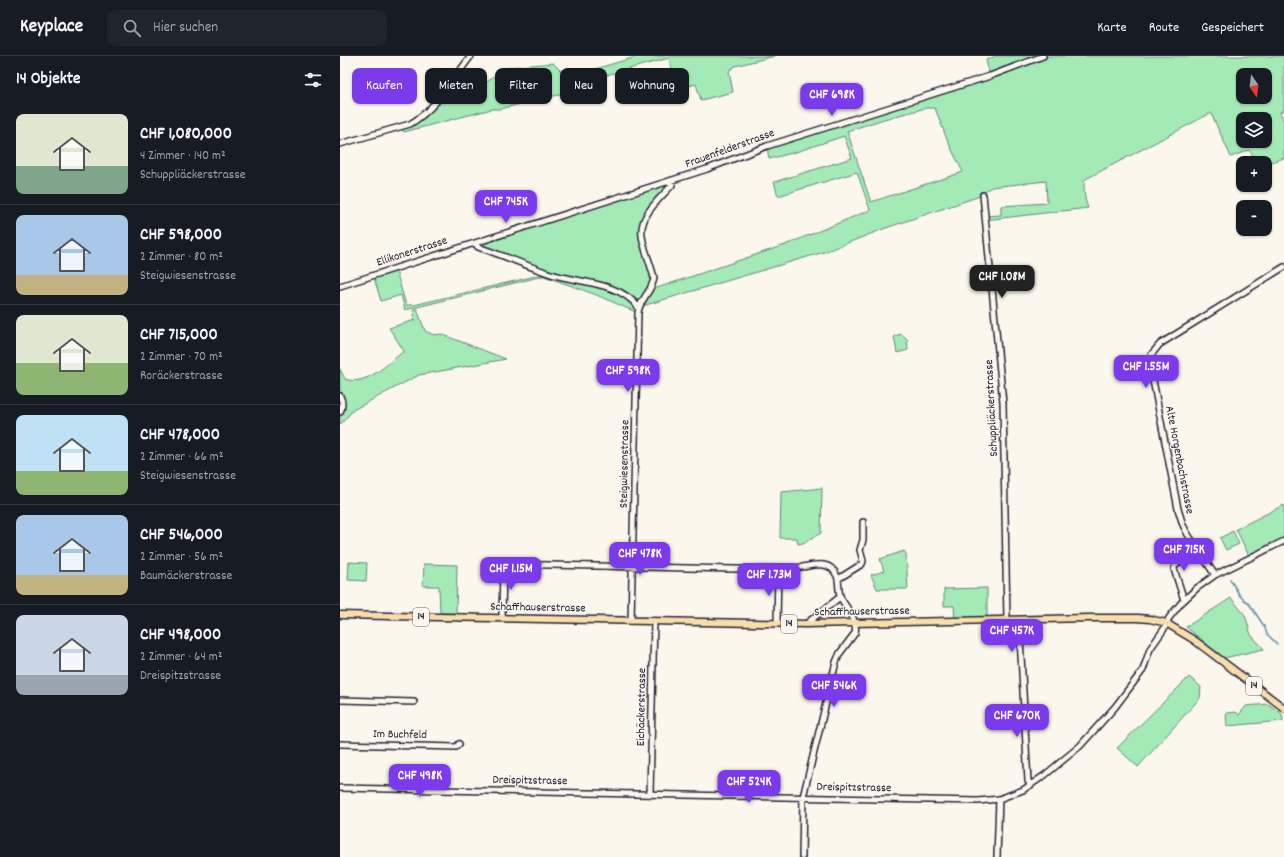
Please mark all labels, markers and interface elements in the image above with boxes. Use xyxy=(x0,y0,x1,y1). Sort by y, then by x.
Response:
search box xyxy=(107,10,387,46)
text: Keyplace xyxy=(20,14,83,41)
icon: search xyxy=(121,17,143,39)
text: Hier suchen xyxy=(153,17,218,39)
text: Karte xyxy=(1097,18,1127,38)
text: Route xyxy=(1149,18,1179,38)
text: Gespeichert xyxy=(1201,18,1264,38)
text: 14 Objekte xyxy=(16,68,80,92)
chip: Kaufen xyxy=(352,68,417,104)
chip: Mieten xyxy=(425,68,487,104)
chip: Filter xyxy=(495,68,552,104)
chip: Neu xyxy=(560,68,607,104)
chip: Wohnung xyxy=(615,68,689,104)
north arrow xyxy=(1236,68,1272,104)
map controls xyxy=(1236,68,1272,236)
icon: filters xyxy=(302,69,324,91)
pin: CHF 698K xyxy=(791,83,873,117)
text: CHF 698K xyxy=(809,86,855,105)
button: layers xyxy=(1236,112,1272,148)
text: CHF 1,080,000 xyxy=(140,123,232,147)
street label: Frauenfelderstrasse xyxy=(683,125,777,173)
icon: home xyxy=(48,130,96,178)
text: 4 Zimmer · 140 m² xyxy=(140,147,226,166)
button: + xyxy=(1236,156,1272,192)
text: Schuppliäckerstrasse xyxy=(140,166,245,185)
pin: CHF 745K xyxy=(465,190,547,224)
text: CHF 745K xyxy=(484,193,528,212)
button: − xyxy=(1236,200,1272,236)
text: CHF 598,000 xyxy=(140,224,222,248)
icon: home xyxy=(48,231,96,279)
street label: Ellikonerstrasse xyxy=(374,233,450,271)
text: 2 Zimmer · 80 m² xyxy=(140,248,223,267)
pin: CHF 1.08M xyxy=(956,265,1048,299)
text: Steigwiesenstrasse xyxy=(140,267,236,286)
text: CHF 1.08M xyxy=(979,268,1025,287)
text: CHF 715,000 xyxy=(140,324,218,348)
icon: home xyxy=(48,331,96,379)
text: 2 Zimmer · 70 m² xyxy=(140,348,223,367)
pin: CHF 1.55M xyxy=(1100,355,1192,389)
text: CHF 1.55M xyxy=(1123,358,1169,377)
pin: CHF 598K xyxy=(587,359,669,393)
street label: Schuppliäckerstrasse xyxy=(981,359,1003,457)
text: CHF 598K xyxy=(605,362,651,381)
text: Roräckerstrasse xyxy=(140,367,222,386)
street label: Alte Horgenbachstrasse xyxy=(1160,404,1198,516)
street label: Steigwiesenstrasse xyxy=(616,420,634,508)
text: CHF 478,000 xyxy=(140,424,220,448)
icon: home xyxy=(48,431,96,479)
text: 2 Zimmer · 66 m² xyxy=(140,448,224,467)
text: Steigwiesenstrasse xyxy=(140,467,236,486)
text: CHF 546,000 xyxy=(140,524,223,548)
icon: home xyxy=(48,531,96,579)
pin: CHF 715K xyxy=(1143,538,1225,572)
text: CHF 715K xyxy=(1163,541,1205,560)
pin: CHF 478K xyxy=(599,542,681,576)
text: CHF 478K xyxy=(618,545,662,564)
text: 2 Zimmer · 56 m² xyxy=(140,548,223,567)
pin: CHF 1.15M xyxy=(465,557,557,591)
text: CHF 1.15M xyxy=(489,560,533,579)
pin: CHF 1.73M xyxy=(723,563,815,597)
text: CHF 1.73M xyxy=(746,566,792,585)
text: Baumäckerstrasse xyxy=(140,567,232,586)
street label: Schaffhauserstrasse xyxy=(490,599,586,617)
street label: Schaffhauserstrasse xyxy=(814,603,910,621)
road number: 14 xyxy=(413,608,429,626)
road number: 14 xyxy=(781,615,797,633)
pin: CHF 457K xyxy=(971,619,1053,653)
text: CHF 457K xyxy=(990,622,1034,641)
text: CHF 498,000 xyxy=(140,624,221,648)
icon: home xyxy=(48,631,96,679)
text: 2 Zimmer · 64 m² xyxy=(140,648,223,667)
text: Dreispitzstrasse xyxy=(140,667,221,686)
street label: Eichäckerstrasse xyxy=(633,668,651,746)
pin: CHF 546K xyxy=(793,674,875,708)
text: CHF 546K xyxy=(811,677,857,696)
road number: 14 xyxy=(1246,677,1262,695)
pin: CHF 670K xyxy=(976,704,1058,738)
text: CHF 670K xyxy=(994,707,1040,726)
street label: Im Buchfeld xyxy=(373,726,427,744)
pin: CHF 498K xyxy=(379,764,461,798)
text: CHF 498K xyxy=(398,767,442,786)
pin: CHF 524K xyxy=(708,770,790,804)
street label: Dreispitzstrasse xyxy=(492,772,568,790)
text: CHF 524K xyxy=(727,773,771,792)
street label: Dreispitzstrasse xyxy=(816,779,892,797)

